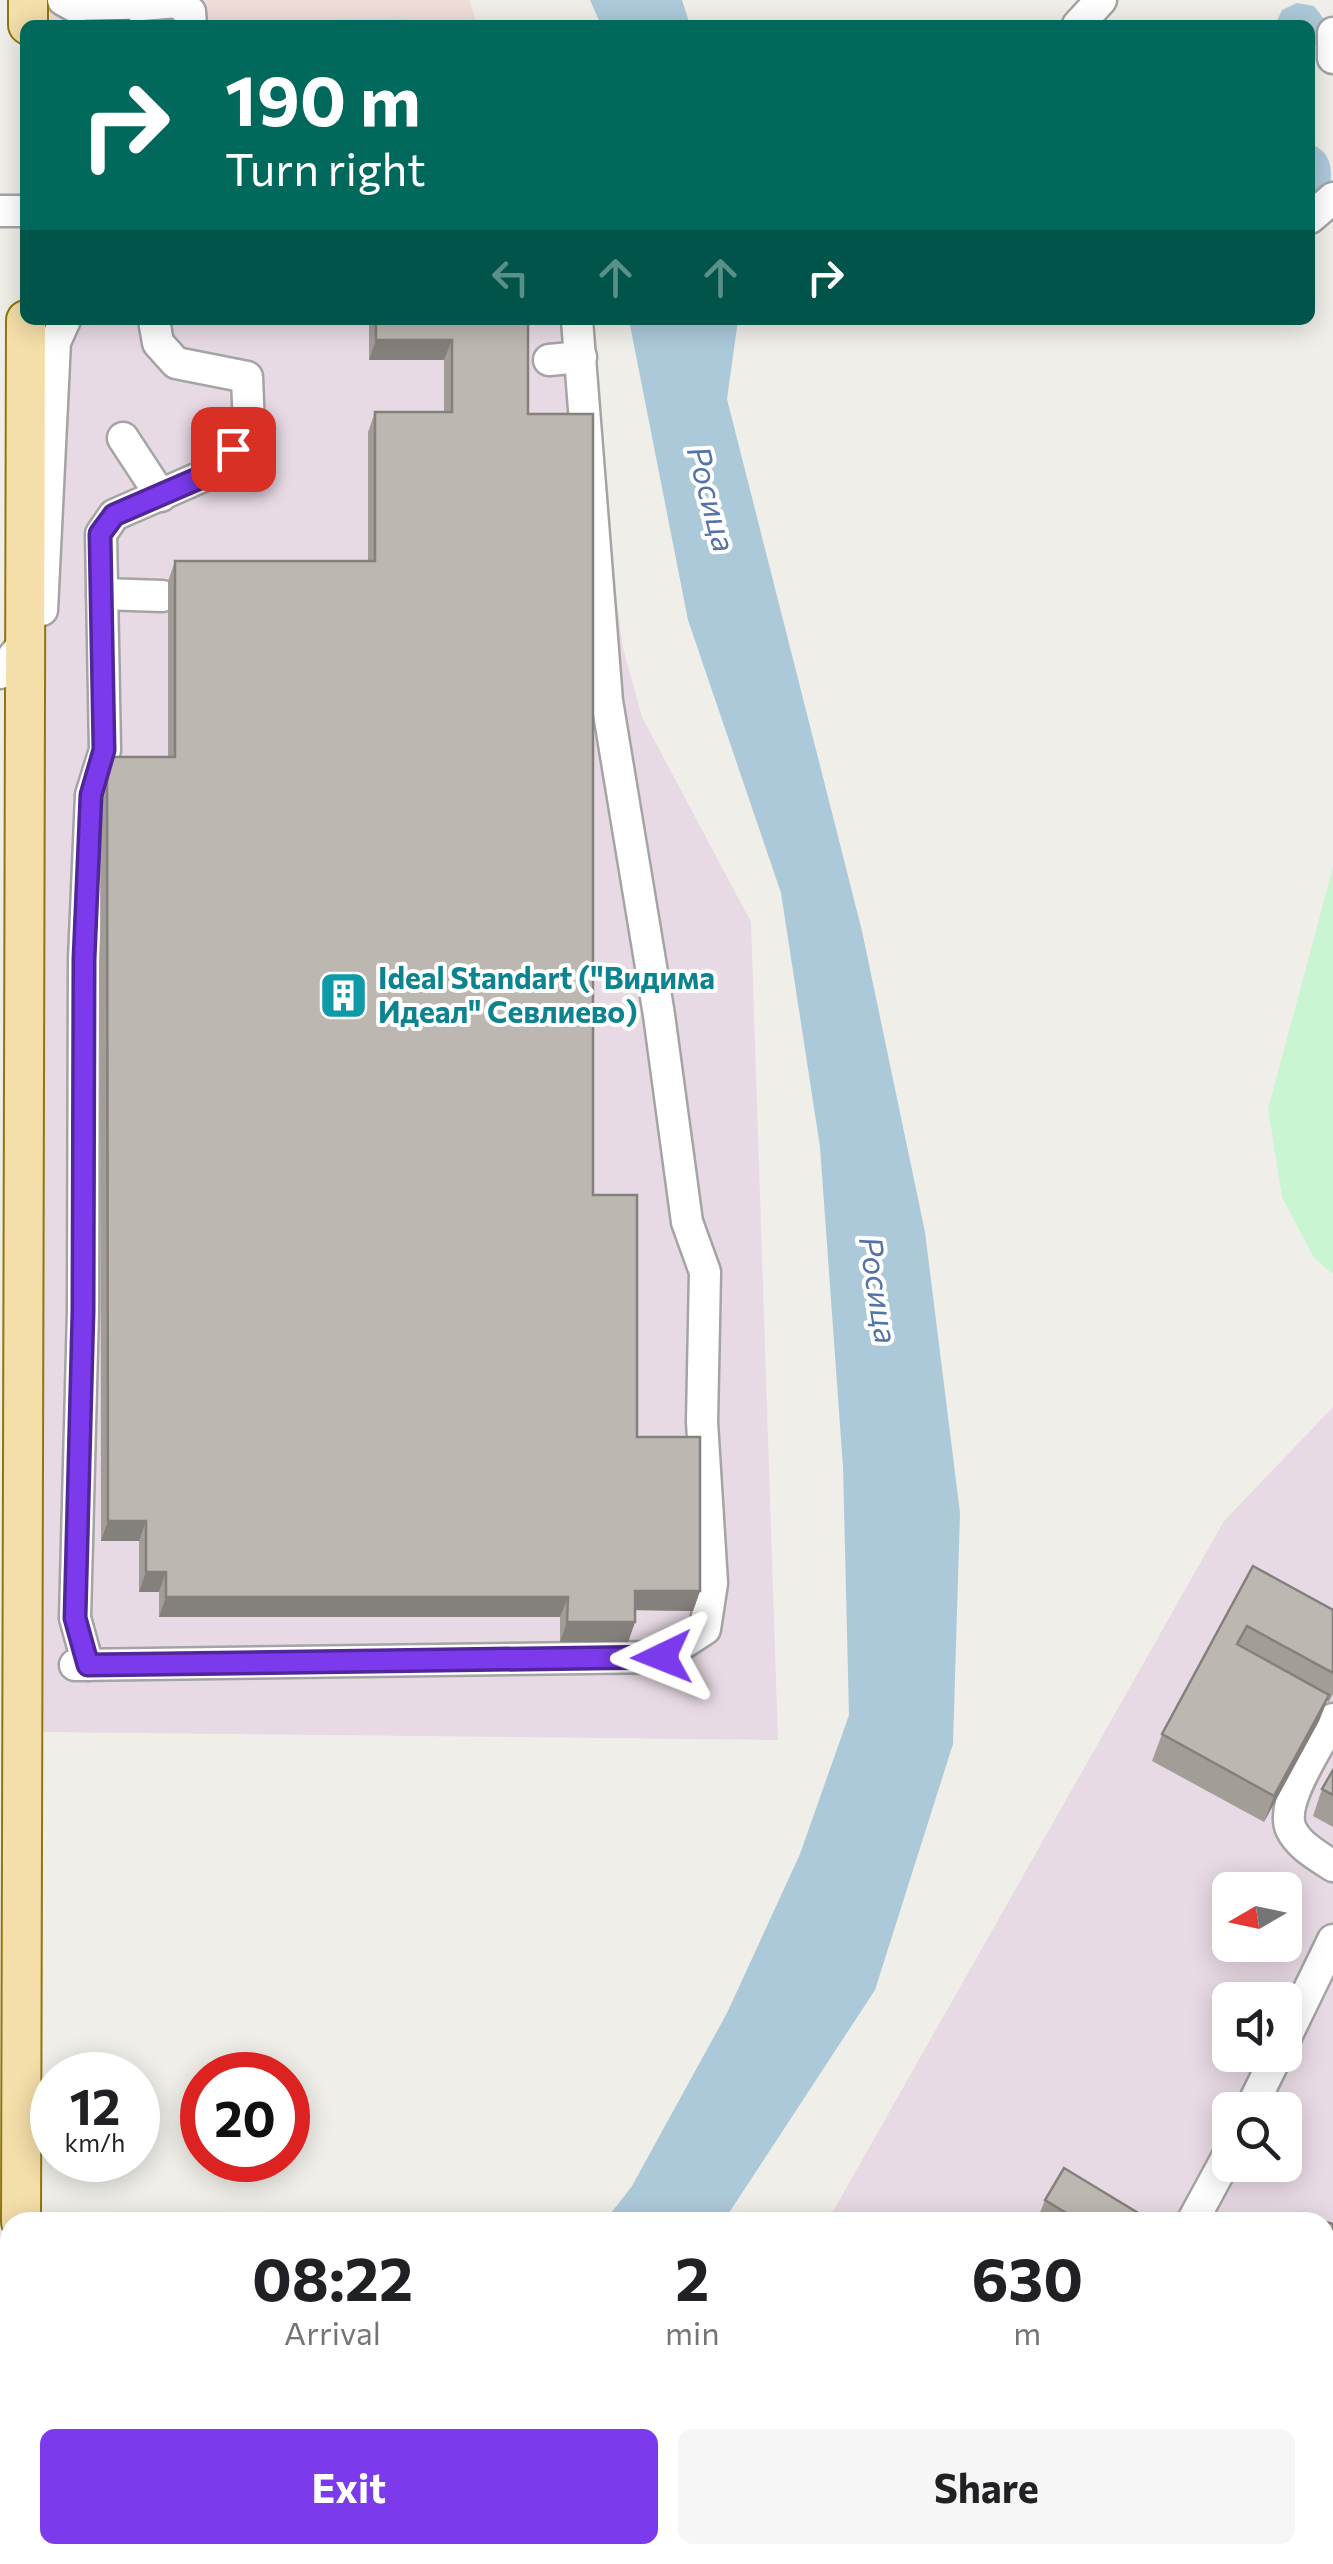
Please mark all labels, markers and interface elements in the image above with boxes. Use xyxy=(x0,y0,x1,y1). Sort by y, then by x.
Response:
text: 190 m xyxy=(225,55,421,140)
icon: right xyxy=(60,60,190,190)
text: Turn right xyxy=(225,140,426,195)
icon: left xyxy=(483,250,538,305)
icon: ahead xyxy=(588,250,643,305)
icon: ahead xyxy=(693,250,748,305)
icon: right xyxy=(798,250,853,305)
pin xyxy=(191,407,276,492)
icon: arrive xyxy=(206,422,261,477)
water label: Росица xyxy=(680,441,746,556)
place label: Ideal Standart ("Видима Идеал" Севлиево) xyxy=(378,958,715,1029)
building icon: Ideal Standart ("Видима Идеал" Севлиево) xyxy=(317,970,369,1022)
water label: Росица xyxy=(852,1233,908,1346)
position arrow xyxy=(610,1605,714,1709)
north arrow xyxy=(1212,1872,1302,1962)
map controls xyxy=(1212,1872,1302,2182)
button: sound xyxy=(1212,1982,1302,2072)
speed limit sign: 20 xyxy=(180,2052,310,2182)
text: 12 xyxy=(69,2074,121,2135)
button: search xyxy=(1212,2092,1302,2182)
text: km/h xyxy=(65,2127,125,2157)
text: 08:22 xyxy=(252,2240,413,2313)
text: 2 xyxy=(675,2240,709,2313)
text: 630 xyxy=(972,2240,1083,2313)
text: Arrival xyxy=(284,2312,381,2352)
text: min xyxy=(665,2312,720,2352)
text: m xyxy=(1013,2312,1041,2352)
button: Exit xyxy=(40,2429,658,2544)
button: Share xyxy=(678,2429,1295,2544)

